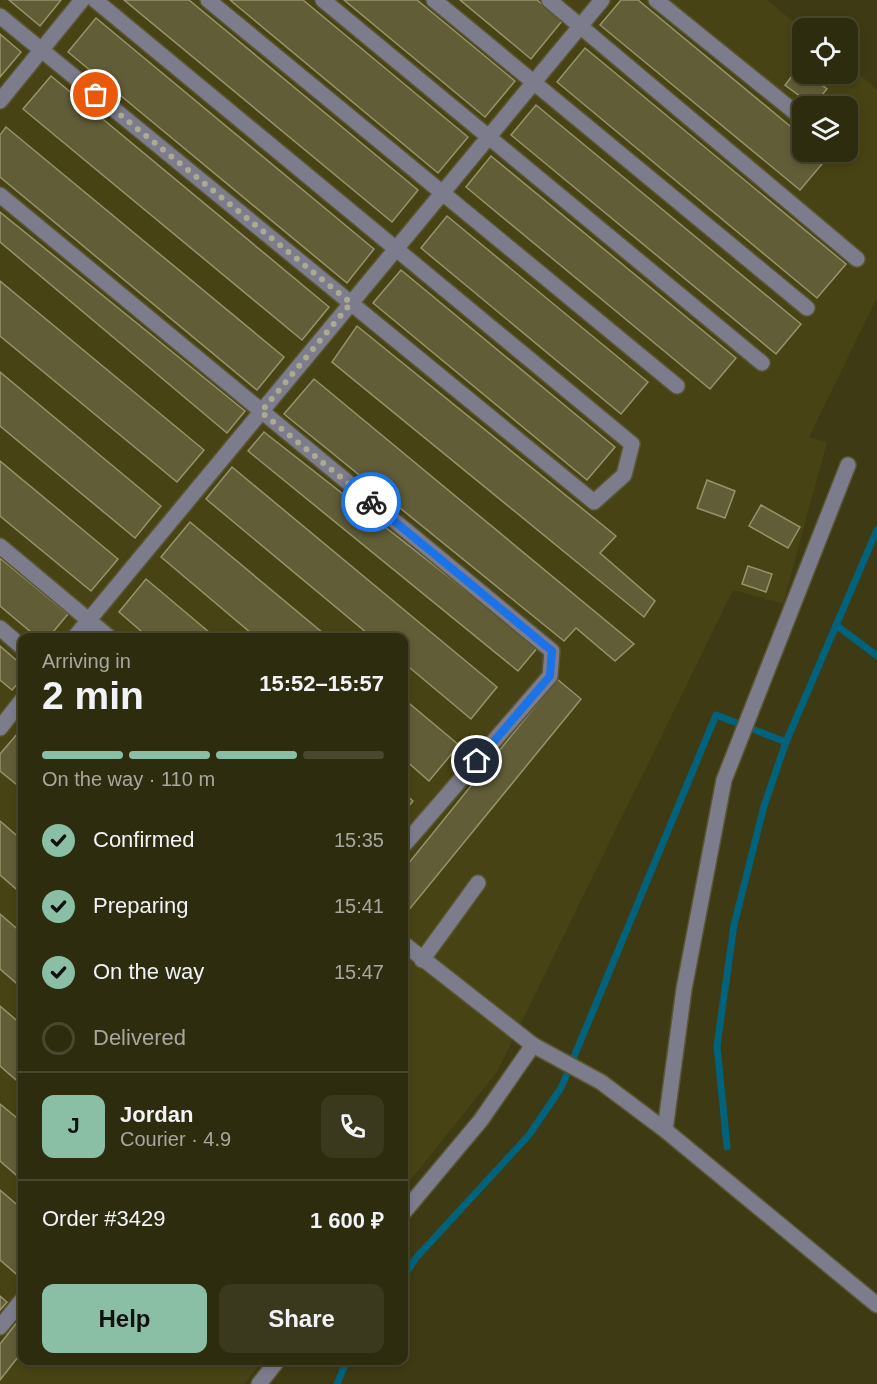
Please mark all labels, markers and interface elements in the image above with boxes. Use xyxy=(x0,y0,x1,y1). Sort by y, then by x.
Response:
map controls xyxy=(792,18,858,162)
button: locate xyxy=(792,18,858,84)
pin xyxy=(70,69,121,120)
icon: bag xyxy=(79,78,112,111)
button: layers xyxy=(792,96,858,162)
courier xyxy=(341,472,401,532)
icon: bike xyxy=(355,486,388,519)
text: Arriving in xyxy=(42,650,131,672)
text: 15:52–15:57 xyxy=(259,671,384,696)
text: 2 min xyxy=(42,674,144,717)
pin xyxy=(451,735,502,786)
icon: home xyxy=(460,744,493,777)
text: On the way · 110 m xyxy=(42,768,215,790)
icon: check xyxy=(42,824,75,857)
text: Confirmed xyxy=(93,827,194,852)
text: 15:35 xyxy=(334,829,384,851)
icon: check xyxy=(42,890,75,923)
text: Preparing xyxy=(93,893,188,918)
text: 15:41 xyxy=(334,895,384,917)
icon: check xyxy=(42,956,75,989)
text: On the way xyxy=(93,959,204,984)
text: 15:47 xyxy=(334,961,384,983)
text: Delivered xyxy=(93,1025,186,1050)
button: phone xyxy=(321,1095,384,1158)
text: Jordan xyxy=(120,1102,193,1127)
text: J xyxy=(67,1113,80,1138)
text: Courier · 4.9 xyxy=(120,1128,231,1150)
text: Order #3429 xyxy=(42,1206,166,1231)
text: 1 600 ₽ xyxy=(310,1208,384,1233)
button: Help xyxy=(42,1284,207,1353)
button: Share xyxy=(219,1284,384,1353)

